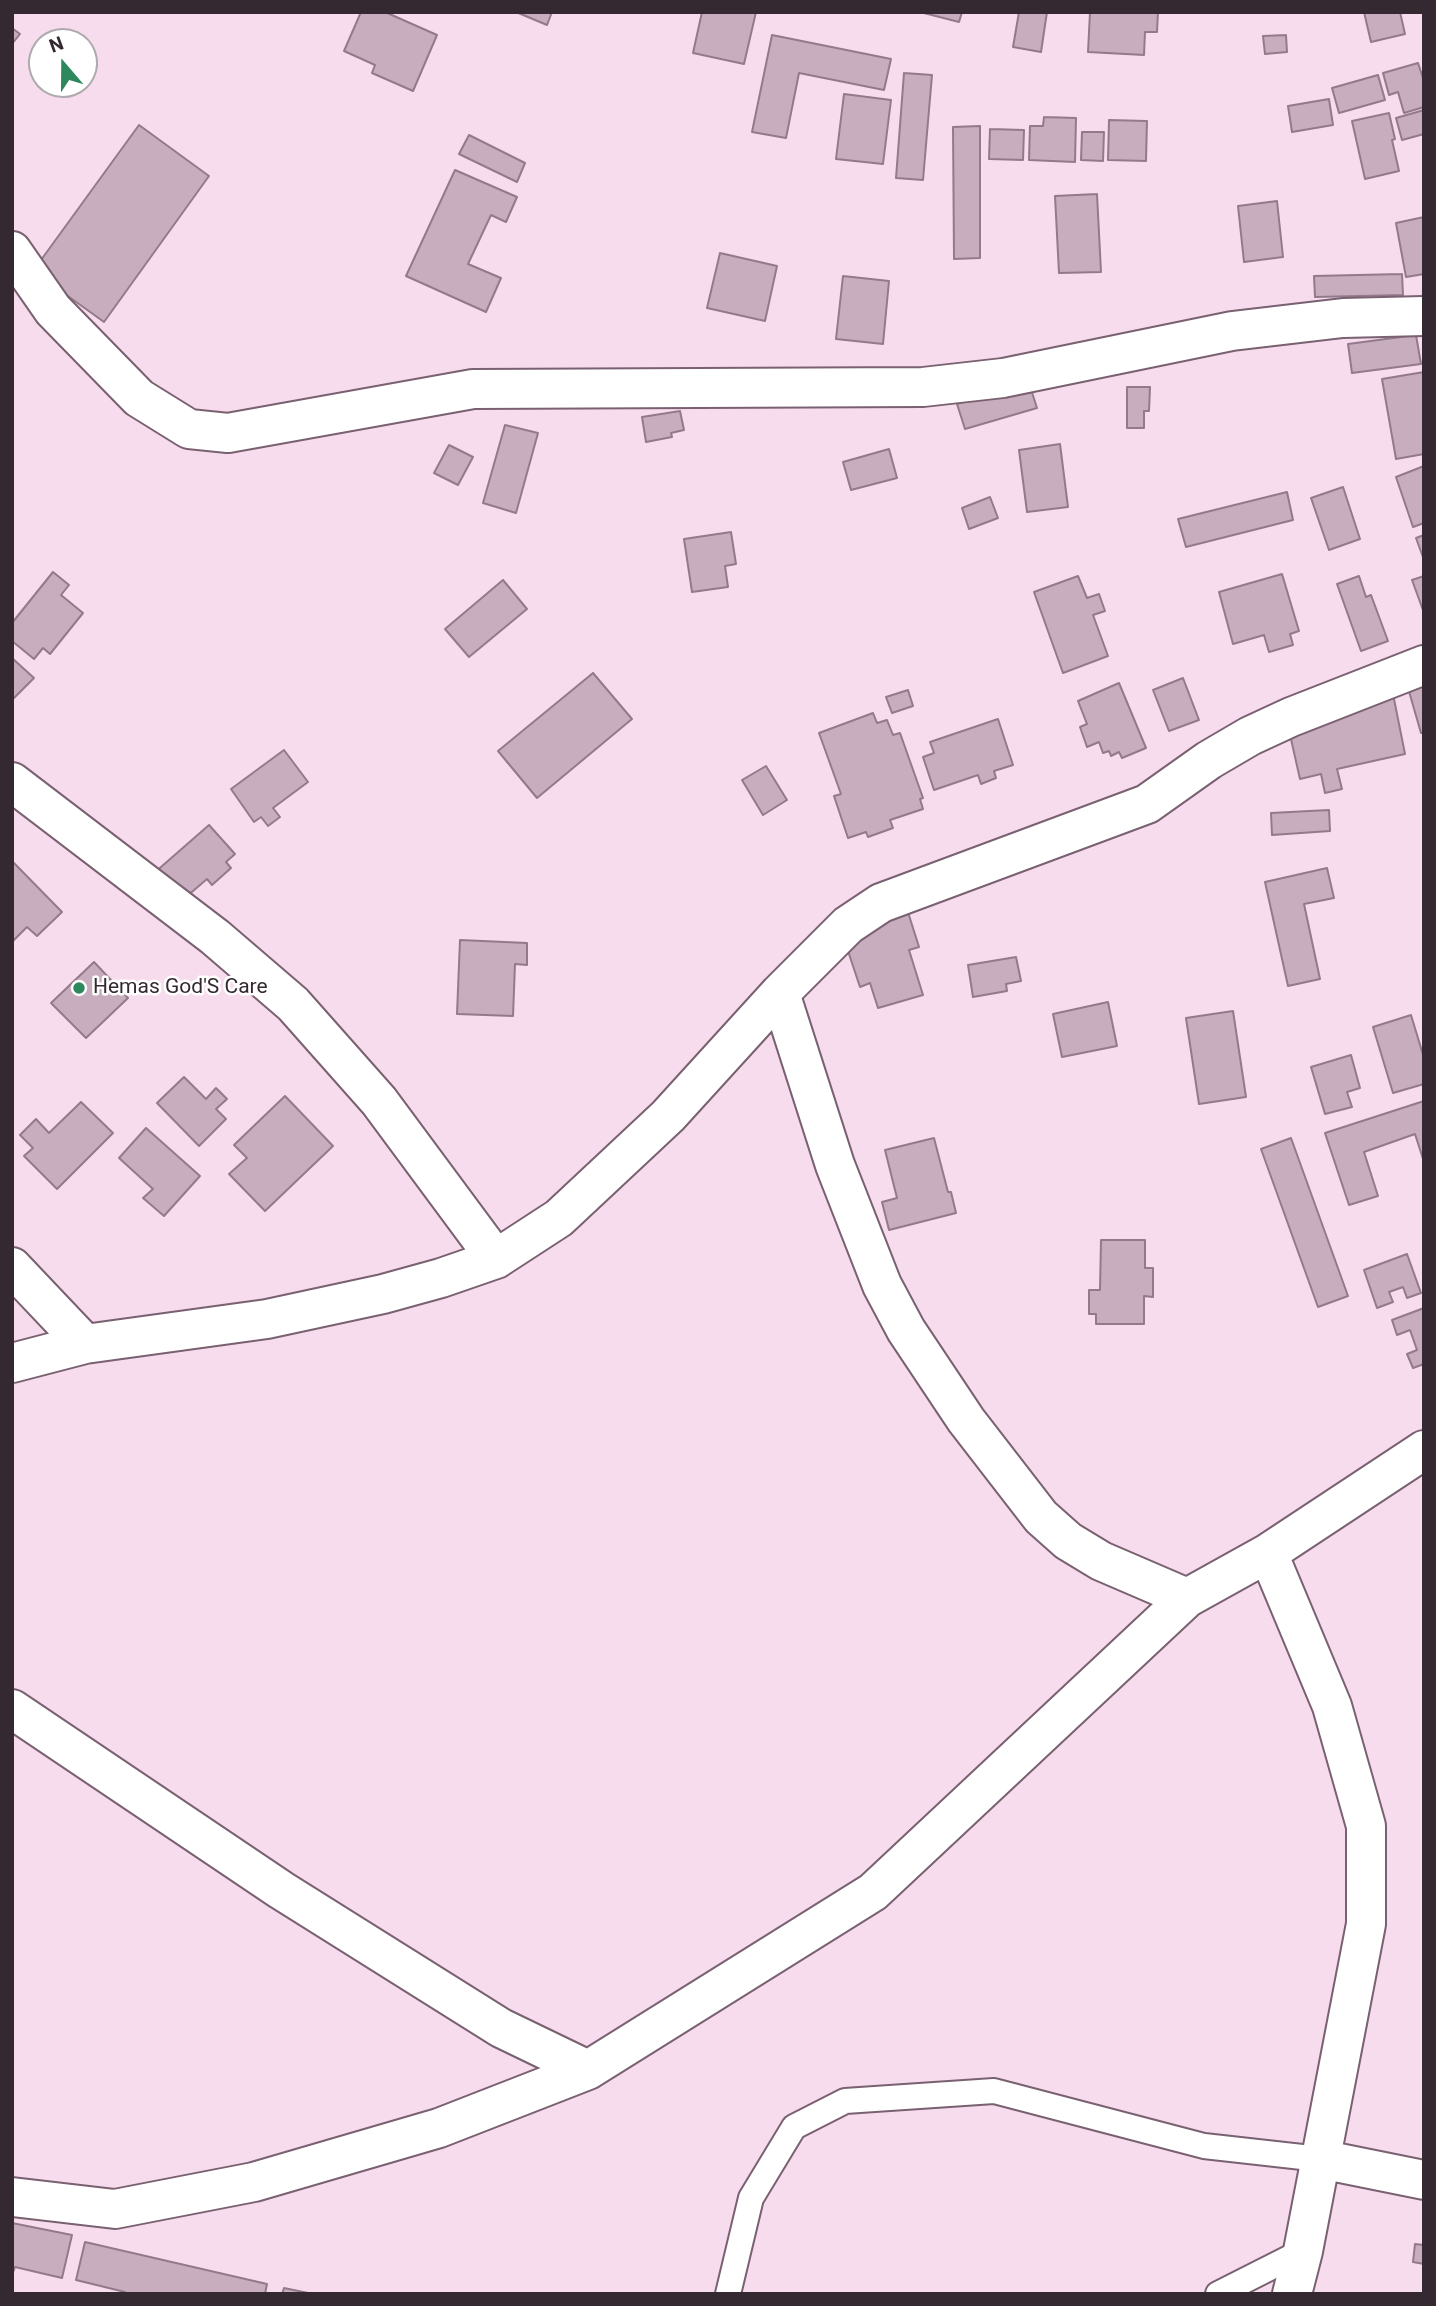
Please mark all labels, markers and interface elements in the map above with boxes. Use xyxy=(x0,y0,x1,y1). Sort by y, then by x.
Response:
north arrow xyxy=(28,28,98,98)
text: N xyxy=(46,32,67,58)
place label: Hemas God'S Care xyxy=(93,975,268,1001)
marker: Hemas God'S Care xyxy=(71,980,87,996)

